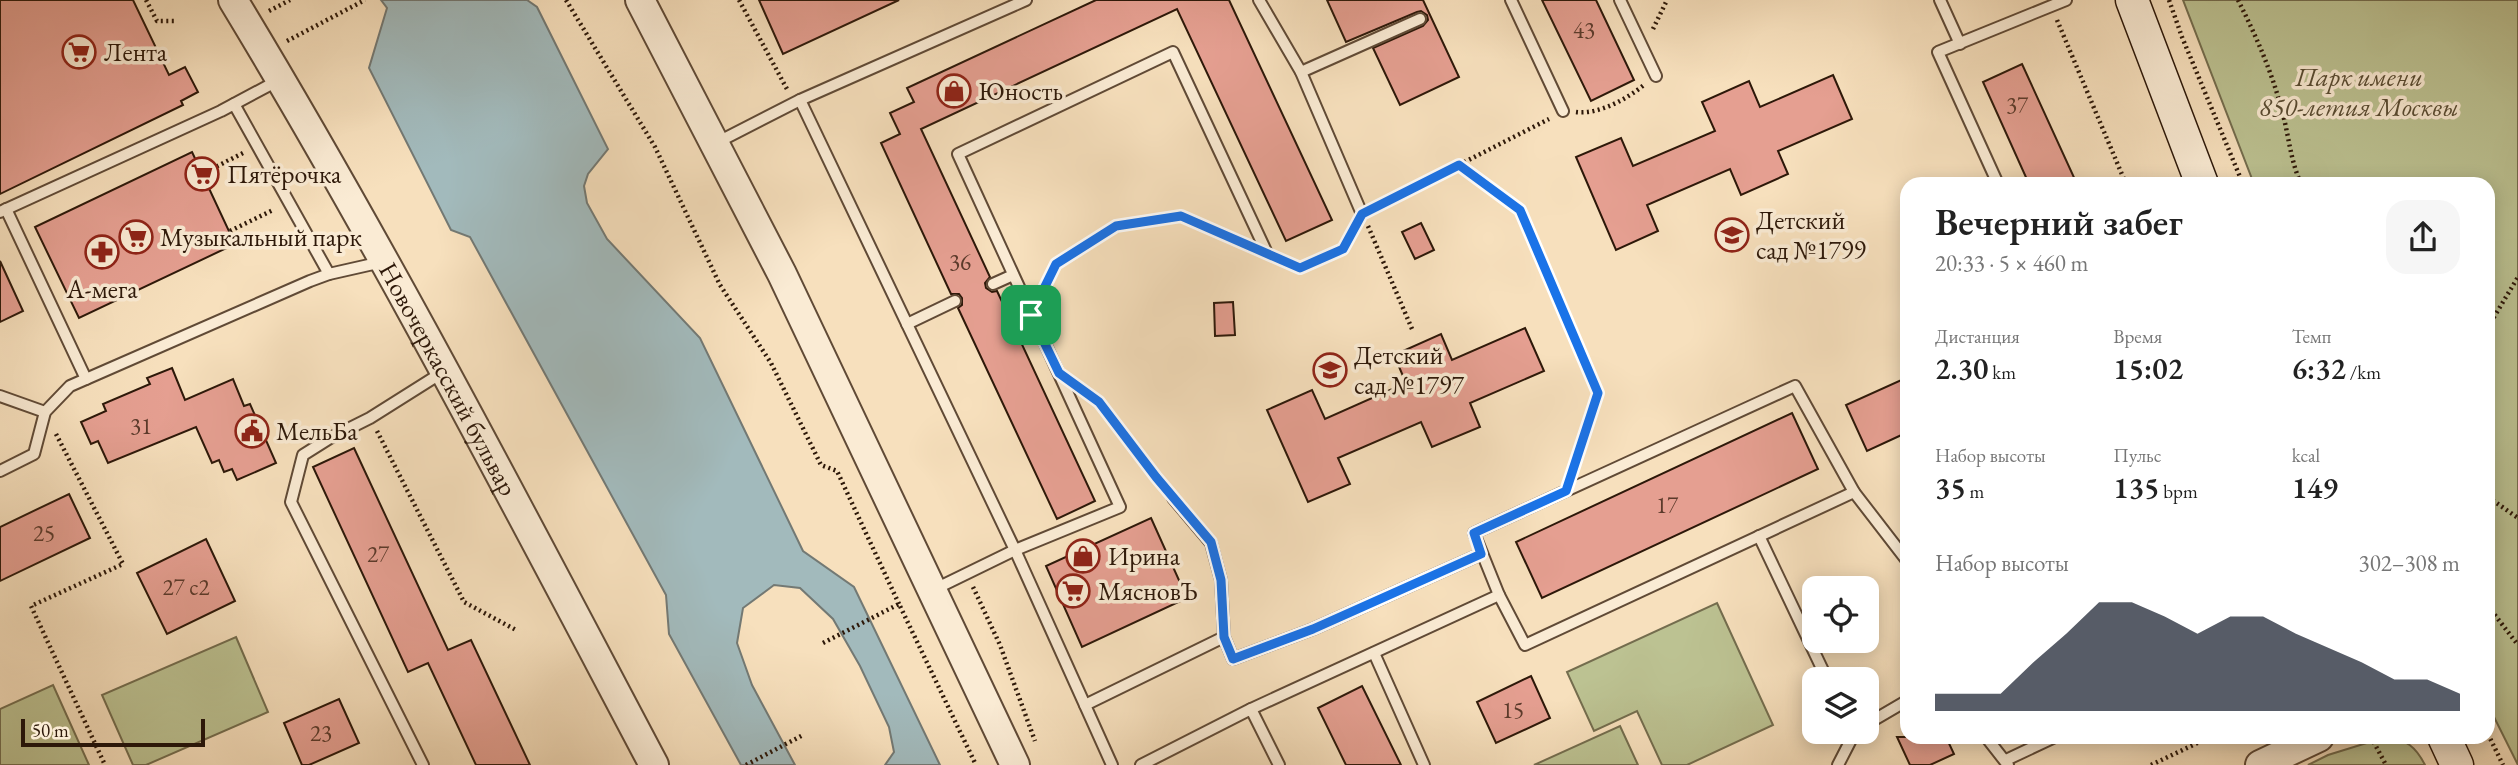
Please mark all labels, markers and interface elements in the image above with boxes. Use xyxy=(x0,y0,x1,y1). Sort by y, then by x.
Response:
house number: 43 xyxy=(1573,15,1595,45)
supermarket icon: Лента xyxy=(60,33,98,71)
place label: Лента xyxy=(104,35,168,69)
park label: Парк имени 850-летия Москвы xyxy=(2259,60,2459,124)
shop icon: Юность xyxy=(935,72,973,110)
place label: Юность xyxy=(978,74,1063,108)
house number: 37 xyxy=(2006,90,2029,120)
supermarket icon: Пятёрочка xyxy=(183,155,221,193)
place label: Пятёрочка xyxy=(227,157,342,191)
text: Вечерний забег xyxy=(1935,197,2183,246)
button: share xyxy=(2386,200,2460,274)
place label: Детский сад №1799 xyxy=(1756,203,1867,267)
school or university icon: Детский сад №1799 xyxy=(1713,216,1751,254)
supermarket icon: Музыкальный парк xyxy=(117,218,155,256)
place label: Музыкальный парк xyxy=(160,220,363,254)
pharmacy icon: А-мега xyxy=(83,233,121,271)
house number: 36 xyxy=(949,247,971,277)
text: 20:33 · 5 × 460 m xyxy=(1935,248,2088,278)
street label: Новочеркасский бульвар xyxy=(371,256,525,502)
place label: А-мега xyxy=(65,272,138,306)
pin xyxy=(1001,285,1061,345)
icon: arrive xyxy=(1012,296,1050,334)
text: Дистанция xyxy=(1935,324,2020,349)
text: Время xyxy=(2113,324,2162,349)
text: Темп xyxy=(2292,324,2331,349)
place label: Детский сад №1797 xyxy=(1354,338,1465,402)
text: 2.30 xyxy=(1935,349,1988,388)
text: 15:02 xyxy=(2113,349,2183,388)
text: 6:32 xyxy=(2292,349,2346,388)
school or university icon: Детский сад №1797 xyxy=(1311,351,1349,389)
text: km xyxy=(1988,360,2016,385)
text: /km xyxy=(2346,360,2381,385)
house number: 31 xyxy=(130,411,152,441)
public building icon: МельБа xyxy=(233,412,271,450)
place label: МельБа xyxy=(276,414,358,448)
text: Набор высоты xyxy=(1935,443,2046,468)
text: Пульс xyxy=(2113,443,2161,468)
text: kcal xyxy=(2292,443,2320,468)
text: 35 xyxy=(1935,468,1966,507)
text: 135 xyxy=(2113,468,2160,507)
text: 149 xyxy=(2292,468,2338,507)
text: m xyxy=(1966,479,1984,504)
text: bpm xyxy=(2160,479,2198,504)
house number: 17 xyxy=(1656,490,1679,520)
house number: 25 xyxy=(33,518,55,548)
shop icon: Ирина xyxy=(1064,537,1102,575)
house number: 27 xyxy=(367,539,390,569)
place label: Ирина xyxy=(1108,539,1181,573)
text: Набор высоты xyxy=(1935,548,2069,578)
text: 302–308 m xyxy=(2359,548,2460,578)
house number: 27 с2 xyxy=(162,572,210,602)
supermarket icon: МясновЪ xyxy=(1054,572,1092,610)
place label: МясновЪ xyxy=(1098,574,1198,608)
map controls xyxy=(1802,576,1879,744)
button: locate xyxy=(1802,576,1879,653)
button: layers xyxy=(1802,667,1879,744)
house number: 15 xyxy=(1502,695,1524,725)
scale bar xyxy=(21,716,205,748)
text: 50 m xyxy=(32,718,69,743)
house number: 23 xyxy=(310,718,332,748)

